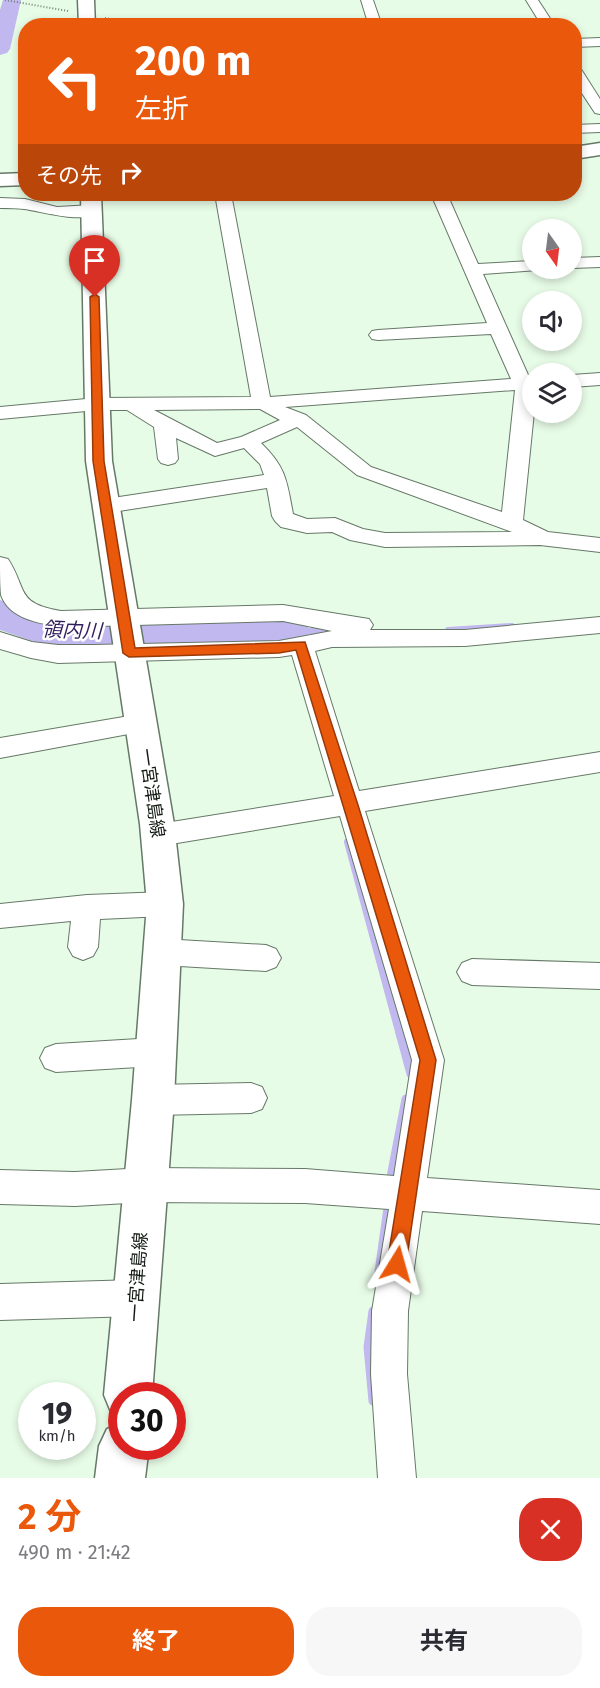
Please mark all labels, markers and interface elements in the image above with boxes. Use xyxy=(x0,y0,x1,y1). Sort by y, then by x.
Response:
text: 200 m xyxy=(135,36,251,86)
icon: left xyxy=(36,42,114,120)
text: 左折 xyxy=(135,93,189,125)
icon: right xyxy=(114,156,147,189)
text: その先 xyxy=(36,162,102,189)
north arrow xyxy=(522,219,582,279)
map controls xyxy=(522,219,582,423)
pin xyxy=(69,235,120,297)
icon: arrive xyxy=(78,244,111,277)
button: sound xyxy=(522,291,582,351)
button: layers xyxy=(522,363,582,423)
water label: 領内川 xyxy=(42,617,104,643)
street label: 一宮津島線 xyxy=(135,747,169,839)
street label: 一宮津島線 xyxy=(124,1231,152,1323)
position arrow xyxy=(365,1232,429,1296)
speed limit sign: 30 xyxy=(108,1382,186,1460)
text: 19 xyxy=(42,1396,72,1432)
text: km/h xyxy=(38,1427,76,1445)
text: 2 分 xyxy=(18,1495,81,1539)
button: close xyxy=(519,1498,582,1561)
text: 490 m · 21:42 xyxy=(18,1540,131,1564)
button: 終了 xyxy=(18,1607,294,1676)
button: 共有 xyxy=(306,1607,582,1676)

